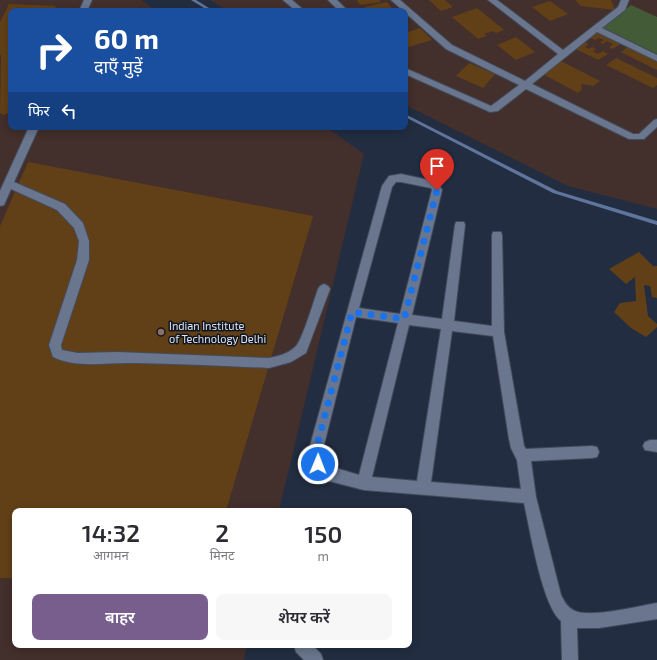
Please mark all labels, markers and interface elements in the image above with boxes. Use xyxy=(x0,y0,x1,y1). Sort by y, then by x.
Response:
text: 60 m xyxy=(94,21,159,55)
icon: right xyxy=(28,24,80,76)
text: दाएँ मुड़ें xyxy=(94,55,143,77)
icon: left xyxy=(58,100,80,122)
text: फिर xyxy=(28,101,50,119)
pin xyxy=(420,149,454,190)
icon: arrive xyxy=(426,155,448,177)
place label: Indian Institute of Technology Delhi xyxy=(169,319,266,345)
marker: Indian Institute of Technology Delhi xyxy=(156,327,166,337)
position arrow xyxy=(297,443,339,485)
text: 14:32 xyxy=(82,518,140,547)
text: 2 xyxy=(215,518,229,547)
text: 150 xyxy=(304,519,342,548)
text: आगमन xyxy=(93,547,129,563)
text: मिनट xyxy=(210,547,235,563)
text: m xyxy=(318,548,329,564)
button: बाहर xyxy=(32,594,208,640)
button: शेयर करें xyxy=(216,594,392,640)

